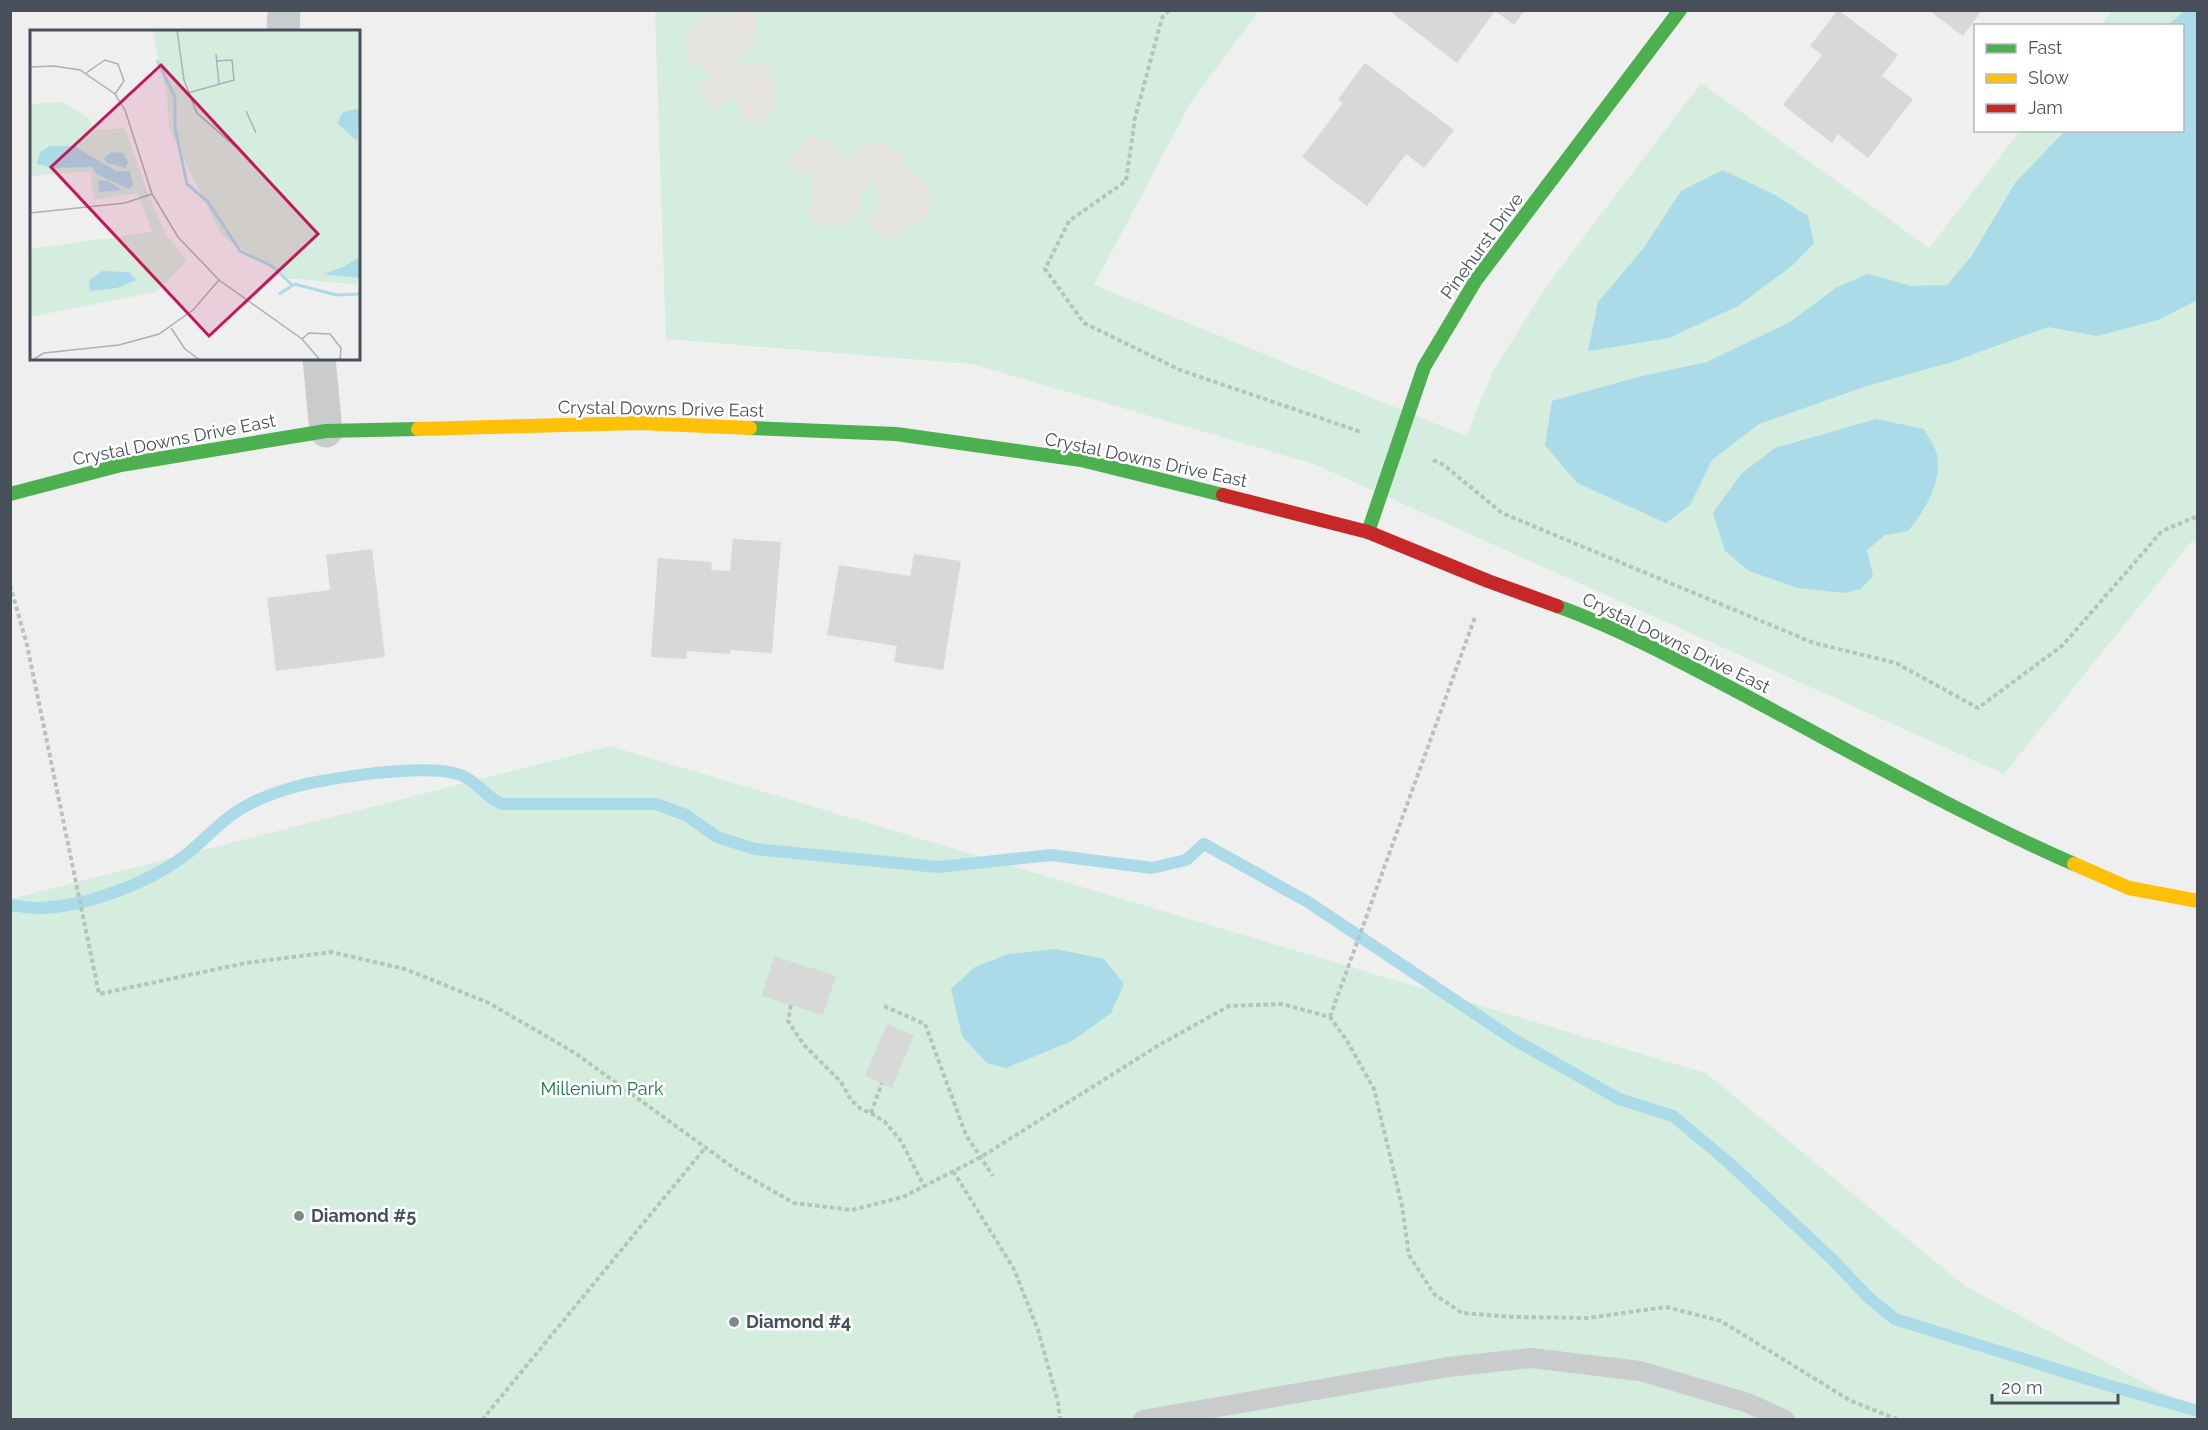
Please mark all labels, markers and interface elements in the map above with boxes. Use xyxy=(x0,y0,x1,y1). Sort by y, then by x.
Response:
legend xyxy=(1974,24,2184,132)
inset map xyxy=(30,30,360,360)
text: Fast xyxy=(2028,37,2062,58)
text: Slow xyxy=(2028,67,2069,88)
text: Jam xyxy=(2028,97,2063,118)
street label: Pinehurst Drive xyxy=(1436,188,1527,303)
street label: Crystal Downs Drive East xyxy=(558,396,764,421)
street label: Crystal Downs Drive East xyxy=(71,410,277,469)
street label: Crystal Downs Drive East xyxy=(1043,428,1249,491)
street label: Crystal Downs Drive East xyxy=(1579,588,1774,697)
park label: Millenium Park xyxy=(540,1078,664,1099)
place label: Diamond #5 xyxy=(311,1205,416,1226)
marker: Diamond #5 xyxy=(292,1209,306,1223)
place label: Diamond #4 xyxy=(746,1311,851,1332)
marker: Diamond #4 xyxy=(727,1315,741,1329)
scale bar xyxy=(1992,1367,2118,1405)
text: 20 m xyxy=(2001,1377,2043,1398)

